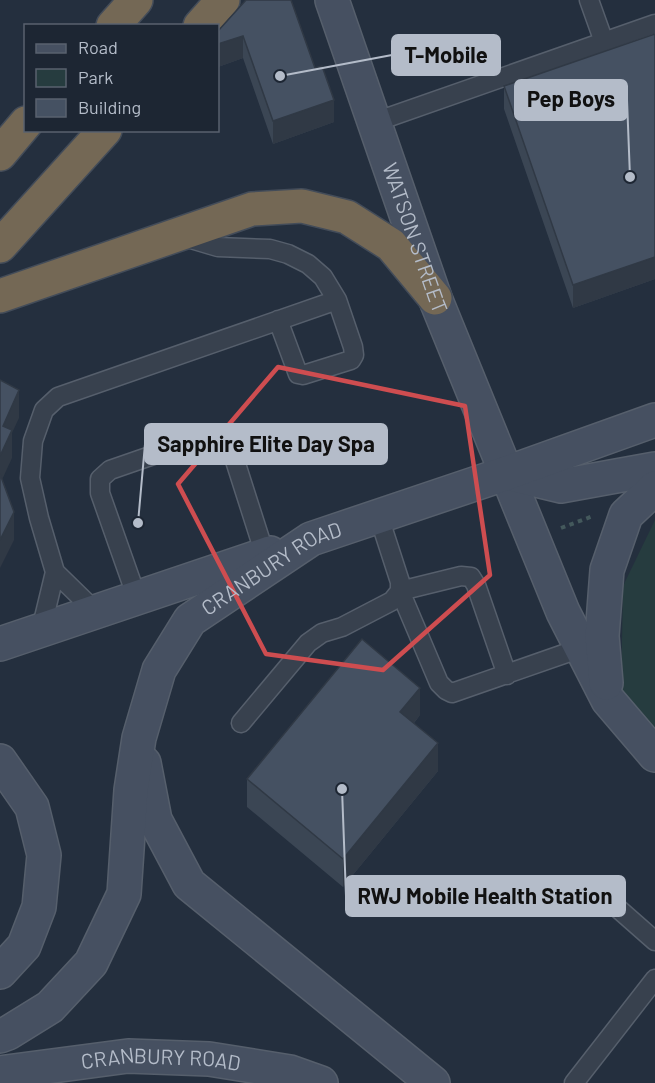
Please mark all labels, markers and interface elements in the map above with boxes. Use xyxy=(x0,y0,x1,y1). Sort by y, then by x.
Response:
legend xyxy=(24,24,219,132)
callout: T-Mobile xyxy=(392,35,500,75)
text: Road xyxy=(78,36,118,58)
text: T-Mobile xyxy=(404,41,488,67)
text: Park xyxy=(78,66,113,88)
callout: Pep Boys xyxy=(515,80,627,120)
text: Pep Boys xyxy=(527,85,615,111)
text: Building xyxy=(78,96,141,118)
street label: WATSON STREET xyxy=(378,159,454,317)
callout: Sapphire Elite Day Spa xyxy=(145,424,387,464)
text: Sapphire Elite Day Spa xyxy=(157,430,375,456)
street label: CRANBURY ROAD xyxy=(196,516,344,620)
callout: RWJ Mobile Health Station xyxy=(346,876,625,916)
text: RWJ Mobile Health Station xyxy=(358,882,612,908)
street label: CRANBURY ROAD xyxy=(79,1041,243,1075)

